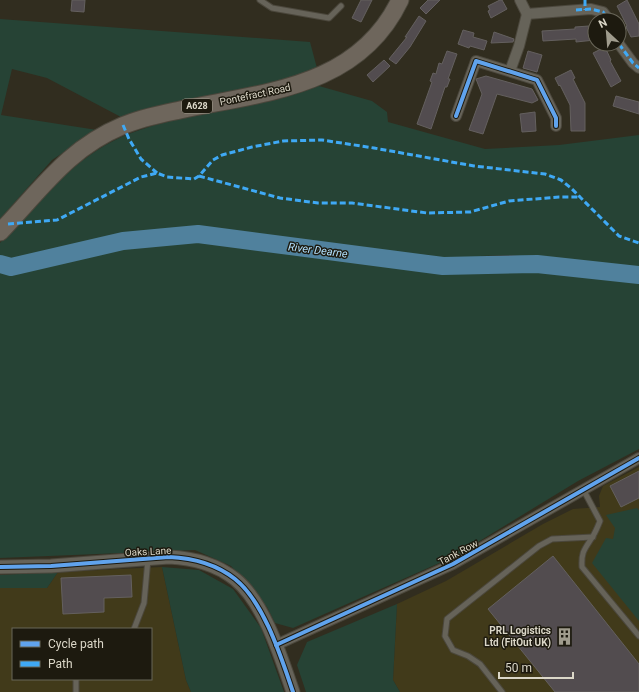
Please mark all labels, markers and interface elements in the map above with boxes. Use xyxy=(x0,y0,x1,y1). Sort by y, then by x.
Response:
north arrow xyxy=(587,12,627,52)
text: N xyxy=(596,16,609,31)
street label: Pontefract Road xyxy=(219,82,292,107)
road number: A628 xyxy=(182,99,212,113)
water label: River Dearne xyxy=(287,240,349,261)
street label: Tank Row xyxy=(437,537,480,567)
street label: Oaks Lane xyxy=(124,545,172,558)
place label: PRL Logistics Ltd (FitOut UK) xyxy=(484,625,551,649)
building icon: PRL Logistics Ltd (FitOut UK) xyxy=(554,626,574,646)
legend xyxy=(12,628,152,680)
text: Cycle path xyxy=(48,637,104,651)
scale bar xyxy=(499,654,573,680)
text: Path xyxy=(48,657,73,671)
text: 50 m xyxy=(505,661,532,675)

